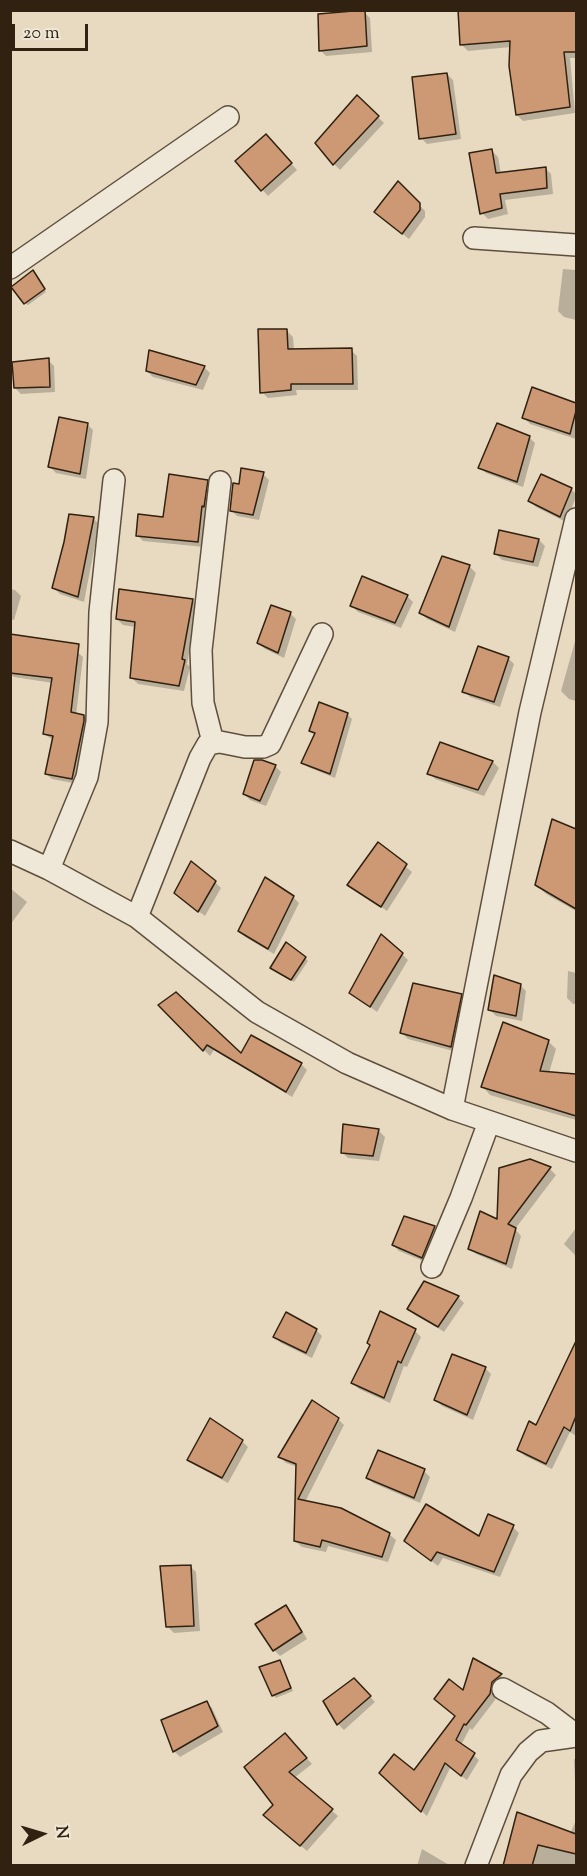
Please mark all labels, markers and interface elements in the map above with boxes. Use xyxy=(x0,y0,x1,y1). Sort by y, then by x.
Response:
scale bar xyxy=(15,12,92,50)
text: 20 m xyxy=(23,21,60,47)
north arrow xyxy=(12,1804,72,1864)
text: N xyxy=(48,1825,72,1840)

